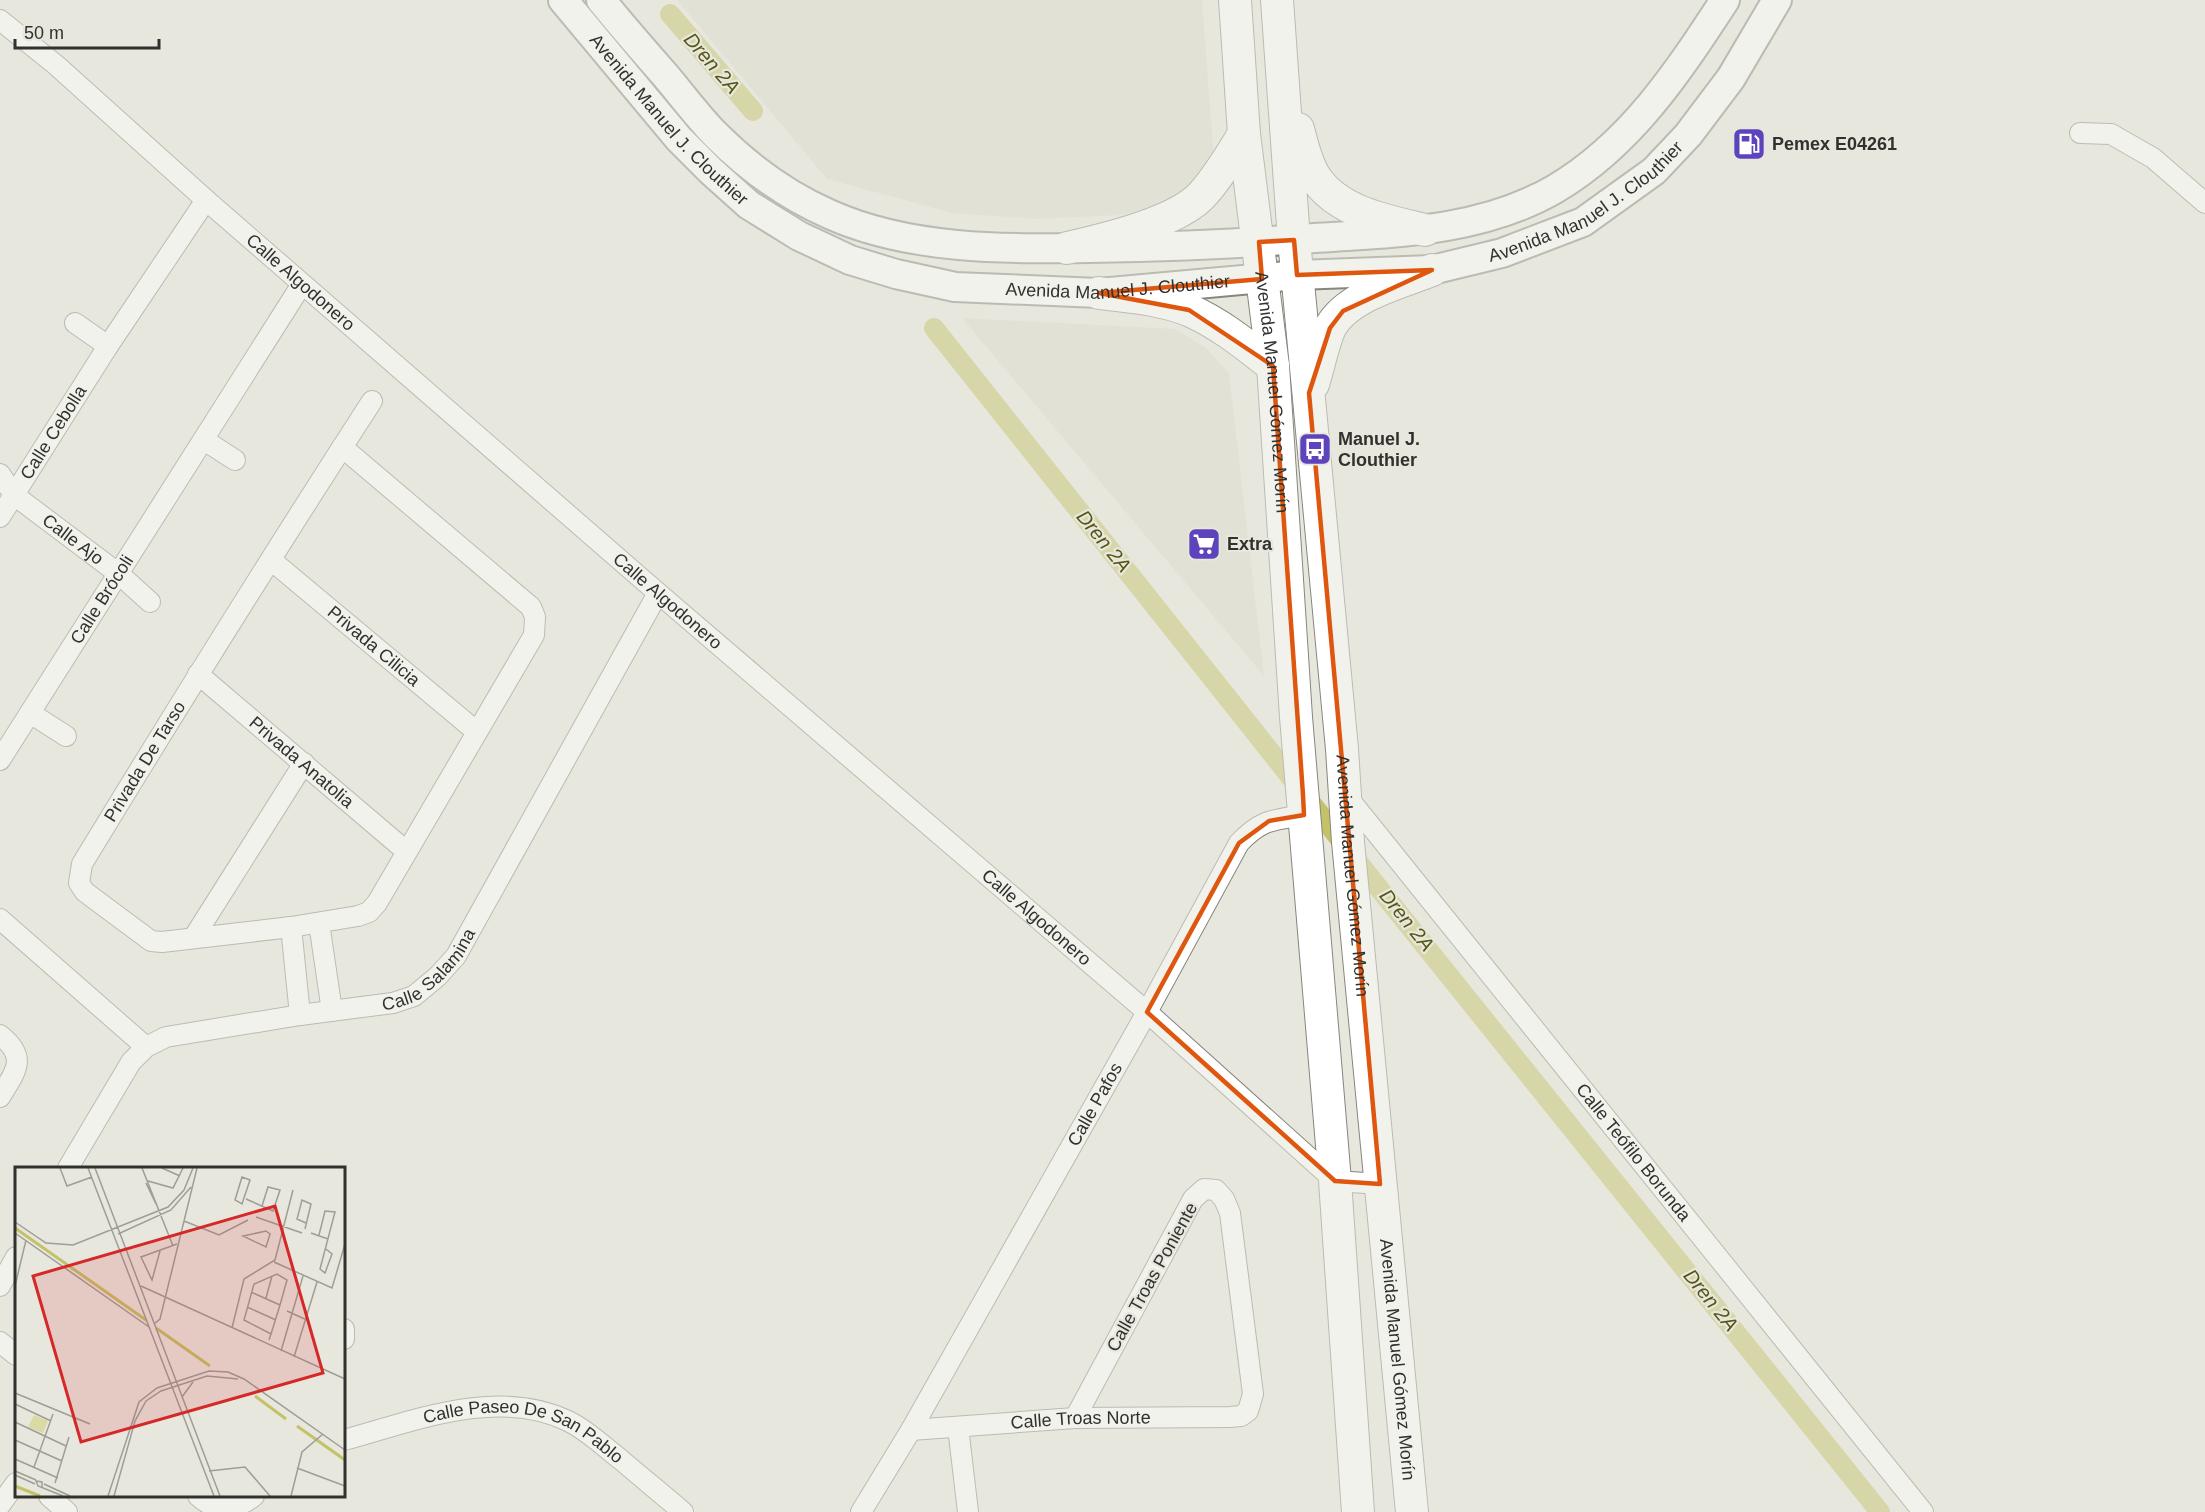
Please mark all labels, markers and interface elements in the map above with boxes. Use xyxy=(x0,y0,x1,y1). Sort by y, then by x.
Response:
scale bar xyxy=(15,12,159,50)
text: 50 m xyxy=(24,23,64,43)
water label: Dren 2A xyxy=(680,28,744,98)
street label: Avenida Manuel J. Clouthier xyxy=(586,30,752,209)
fuel station icon: Pemex E04261 xyxy=(1731,126,1767,162)
place label: Pemex E04261 xyxy=(1772,134,1897,154)
street label: Avenida Manuel J. Clouthier xyxy=(1486,137,1687,266)
street label: Calle Algodonero xyxy=(242,230,359,335)
street label: Avenida Manuel Gómez Morín xyxy=(1251,270,1293,514)
street label: Avenida Manuel J. Clouthier xyxy=(1005,271,1231,303)
street label: Calle Cebolla xyxy=(16,381,91,483)
place label: Manuel J. Clouthier xyxy=(1338,429,1420,470)
bus stop icon: Manuel J. Clouthier xyxy=(1297,431,1333,467)
water label: Dren 2A xyxy=(1072,506,1136,576)
street label: Calle Ajo xyxy=(39,510,107,569)
supermarket icon: Extra xyxy=(1186,526,1222,562)
place label: Extra xyxy=(1227,534,1273,554)
street label: Calle Algodonero xyxy=(609,549,726,653)
street label: Calle Brócoli xyxy=(66,552,137,648)
street label: Privada Cilicia xyxy=(324,602,425,691)
street label: Privada De Tarso xyxy=(100,698,190,825)
street label: Privada Anatolia xyxy=(246,712,358,813)
street label: Avenida Manuel Gómez Morín xyxy=(1332,754,1373,998)
street label: Calle Algodonero xyxy=(978,865,1095,970)
water label: Dren 2A xyxy=(1375,885,1439,955)
street label: Calle Salamina xyxy=(381,924,480,1014)
street label: Calle Pafos xyxy=(1064,1059,1126,1149)
street label: Calle Teófilo Borunda xyxy=(1572,1079,1695,1226)
inset map xyxy=(15,1167,345,1497)
street label: Calle Troas Poniente xyxy=(1103,1199,1201,1355)
street label: Avenida Manuel Gómez Morín xyxy=(1376,1238,1419,1481)
water label: Dren 2A xyxy=(1679,1265,1743,1335)
street label: Calle Paseo De San Pablo xyxy=(421,1396,627,1467)
street label: Calle Troas Norte xyxy=(1010,1408,1151,1433)

